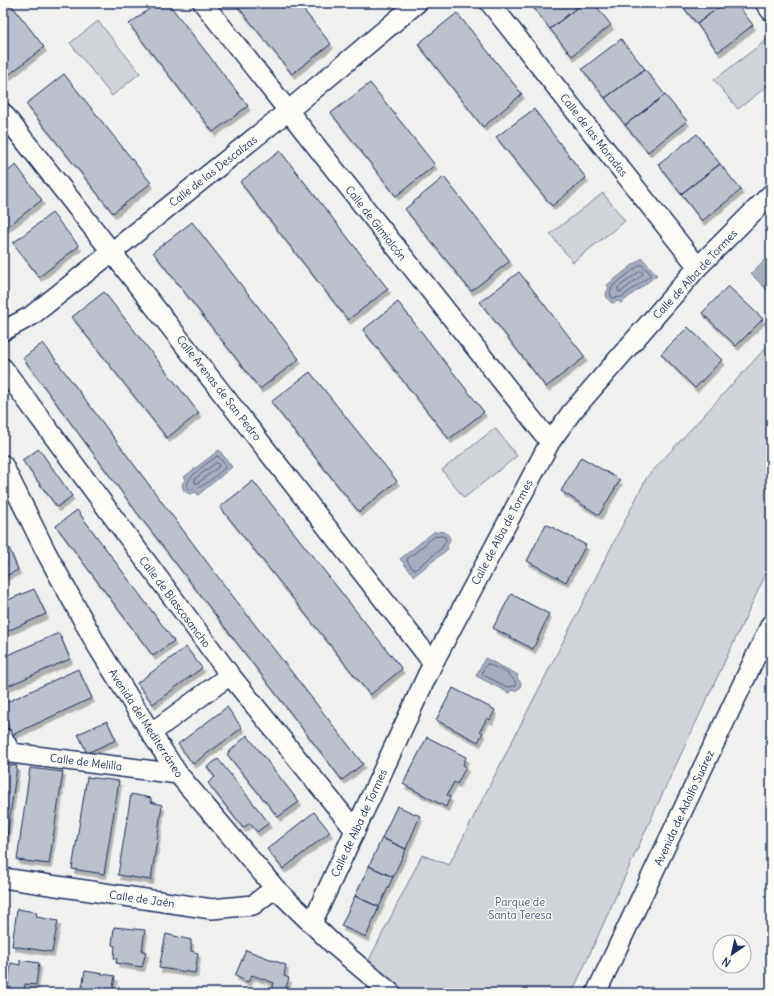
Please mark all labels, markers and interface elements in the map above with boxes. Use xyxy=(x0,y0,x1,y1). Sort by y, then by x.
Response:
street label: Calle de las Moradas xyxy=(557,91,631,179)
street label: Calle de las Descalzas xyxy=(166,132,260,210)
street label: Calle de Gimialcón xyxy=(342,183,410,263)
street label: Calle de Alba de Tormes xyxy=(650,226,740,322)
street label: Calle Arenas de San Pedro xyxy=(174,333,264,443)
street label: Calle de Alba de Tormes xyxy=(468,477,536,587)
street label: Calle de Blascosancho xyxy=(136,554,214,650)
street label: Avenida del Mediterráneo xyxy=(106,666,186,780)
street label: Avenida de Adolfo Suárez xyxy=(651,748,717,868)
street label: Calle de Melilla xyxy=(49,751,123,773)
street label: Calle de Alba de Tormes xyxy=(328,767,390,879)
street label: Calle de Jaén xyxy=(108,887,176,911)
park label: Parque de Santa Teresa xyxy=(488,895,552,922)
north arrow xyxy=(712,934,752,974)
text: N xyxy=(719,954,733,970)

